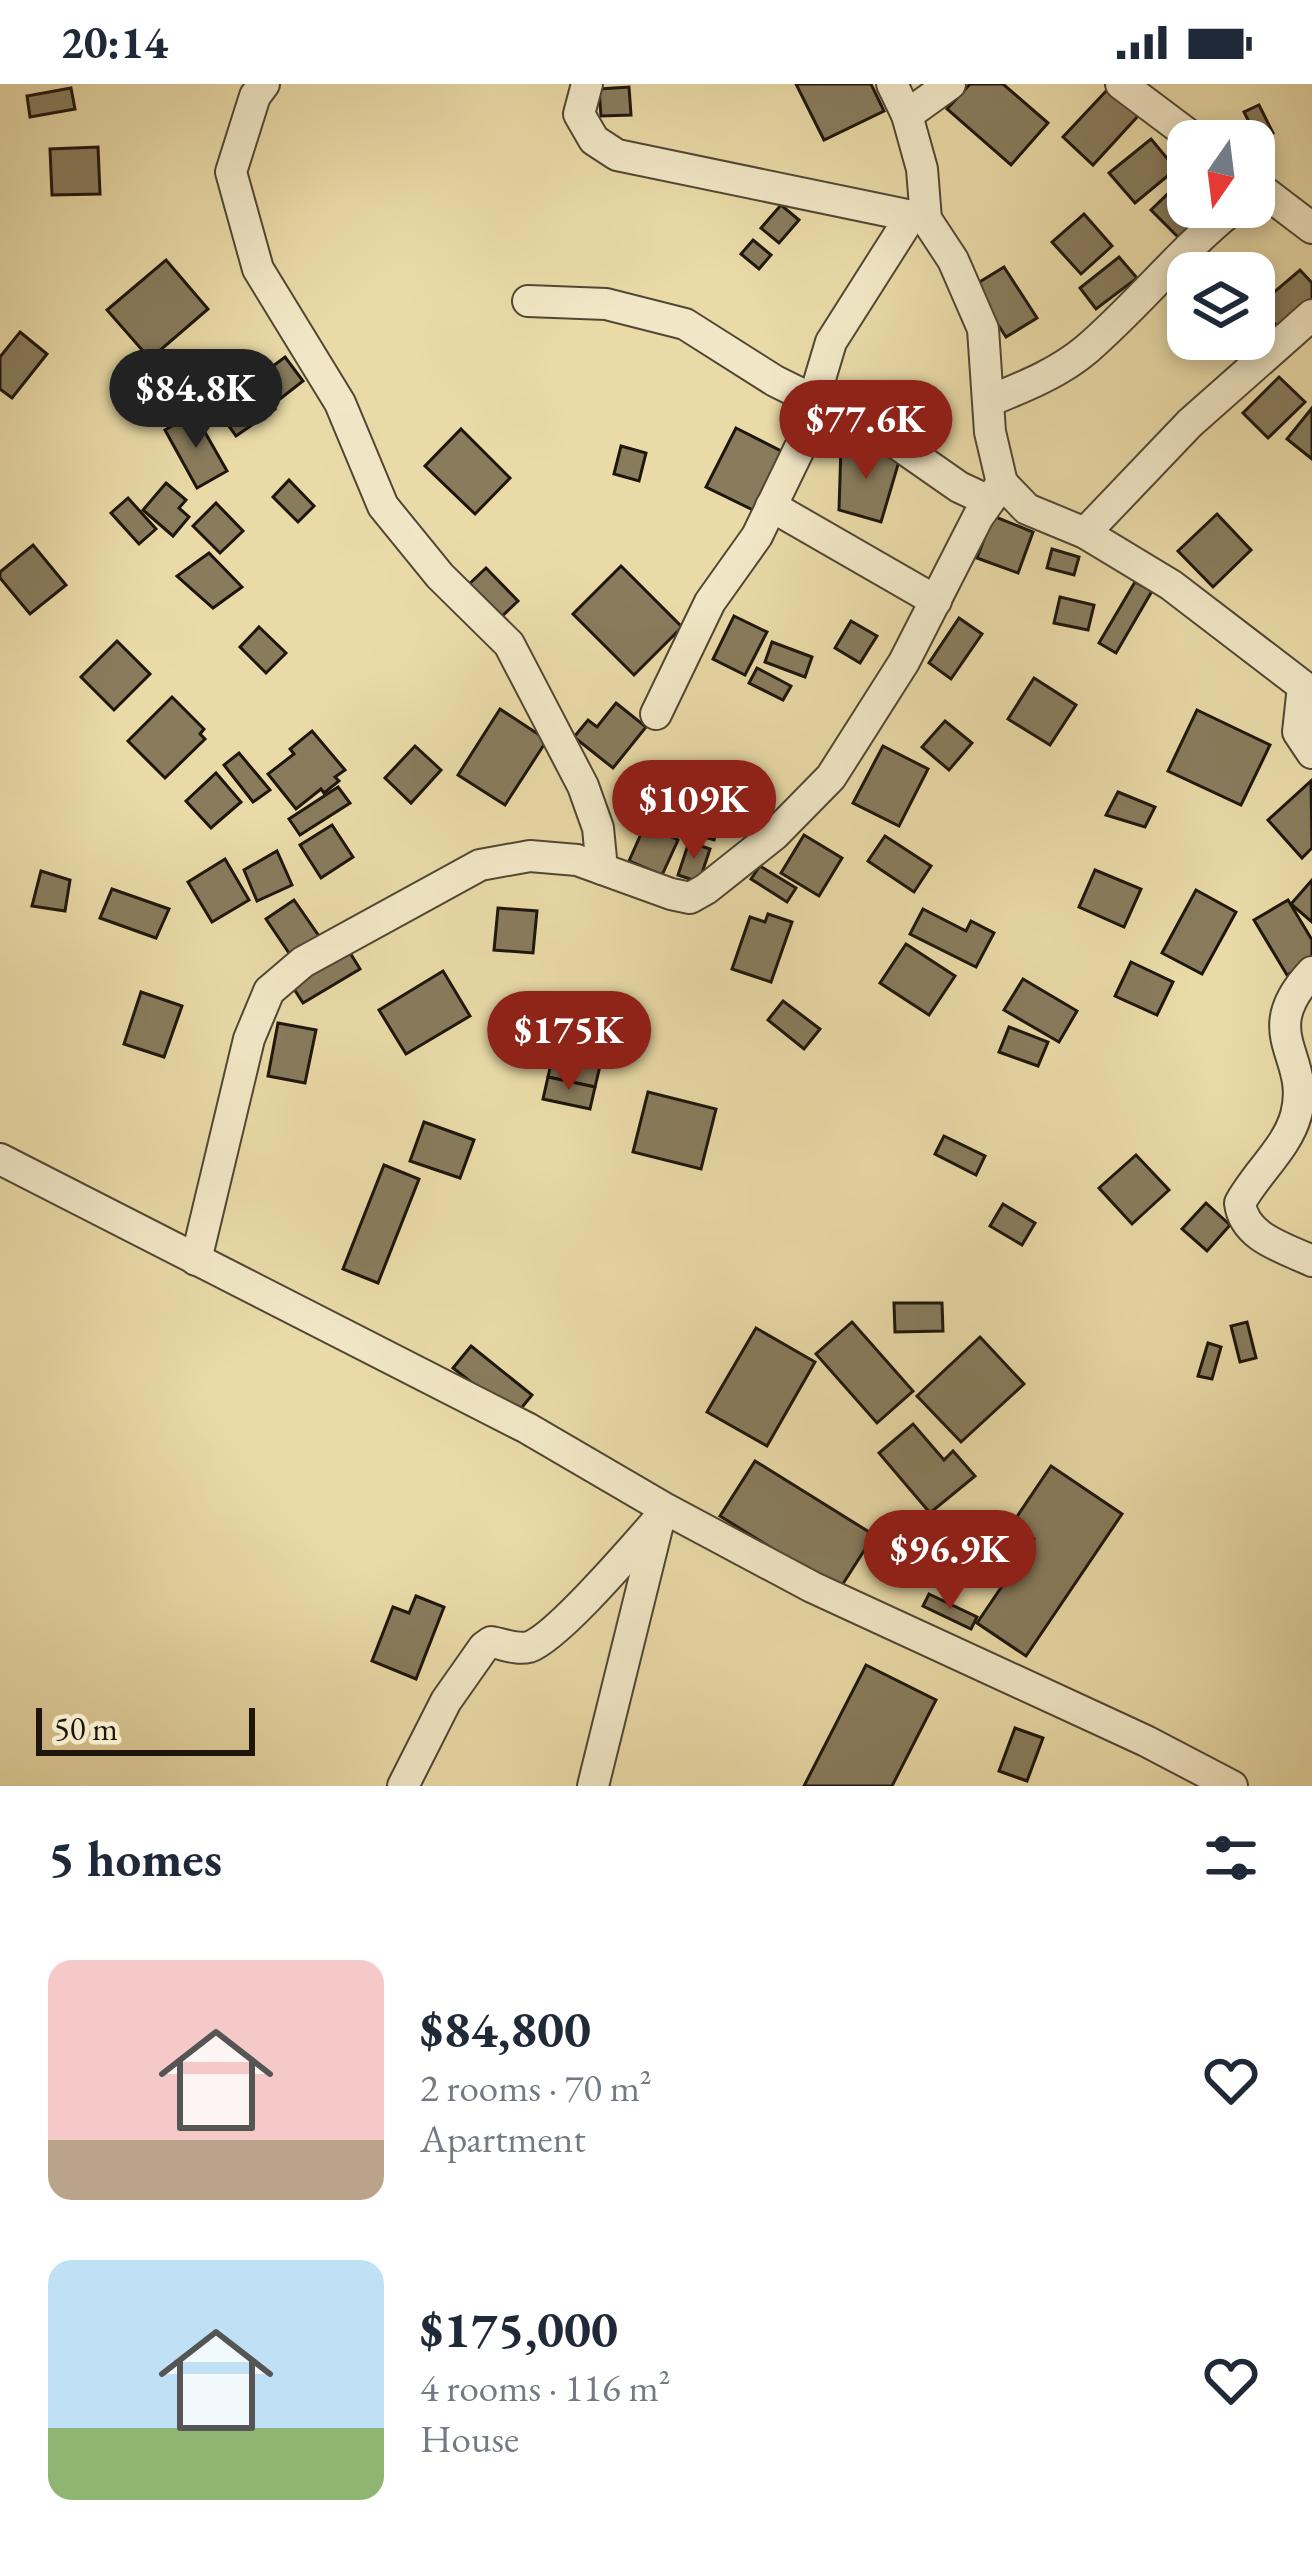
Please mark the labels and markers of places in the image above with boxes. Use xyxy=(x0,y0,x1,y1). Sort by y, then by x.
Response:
pin: $84.8K xyxy=(98,349,294,451)
pin: $77.6K xyxy=(768,380,964,482)
pin: $109K xyxy=(610,760,778,862)
pin: $175K xyxy=(485,991,653,1093)
pin: $96.9K xyxy=(852,1510,1048,1612)

